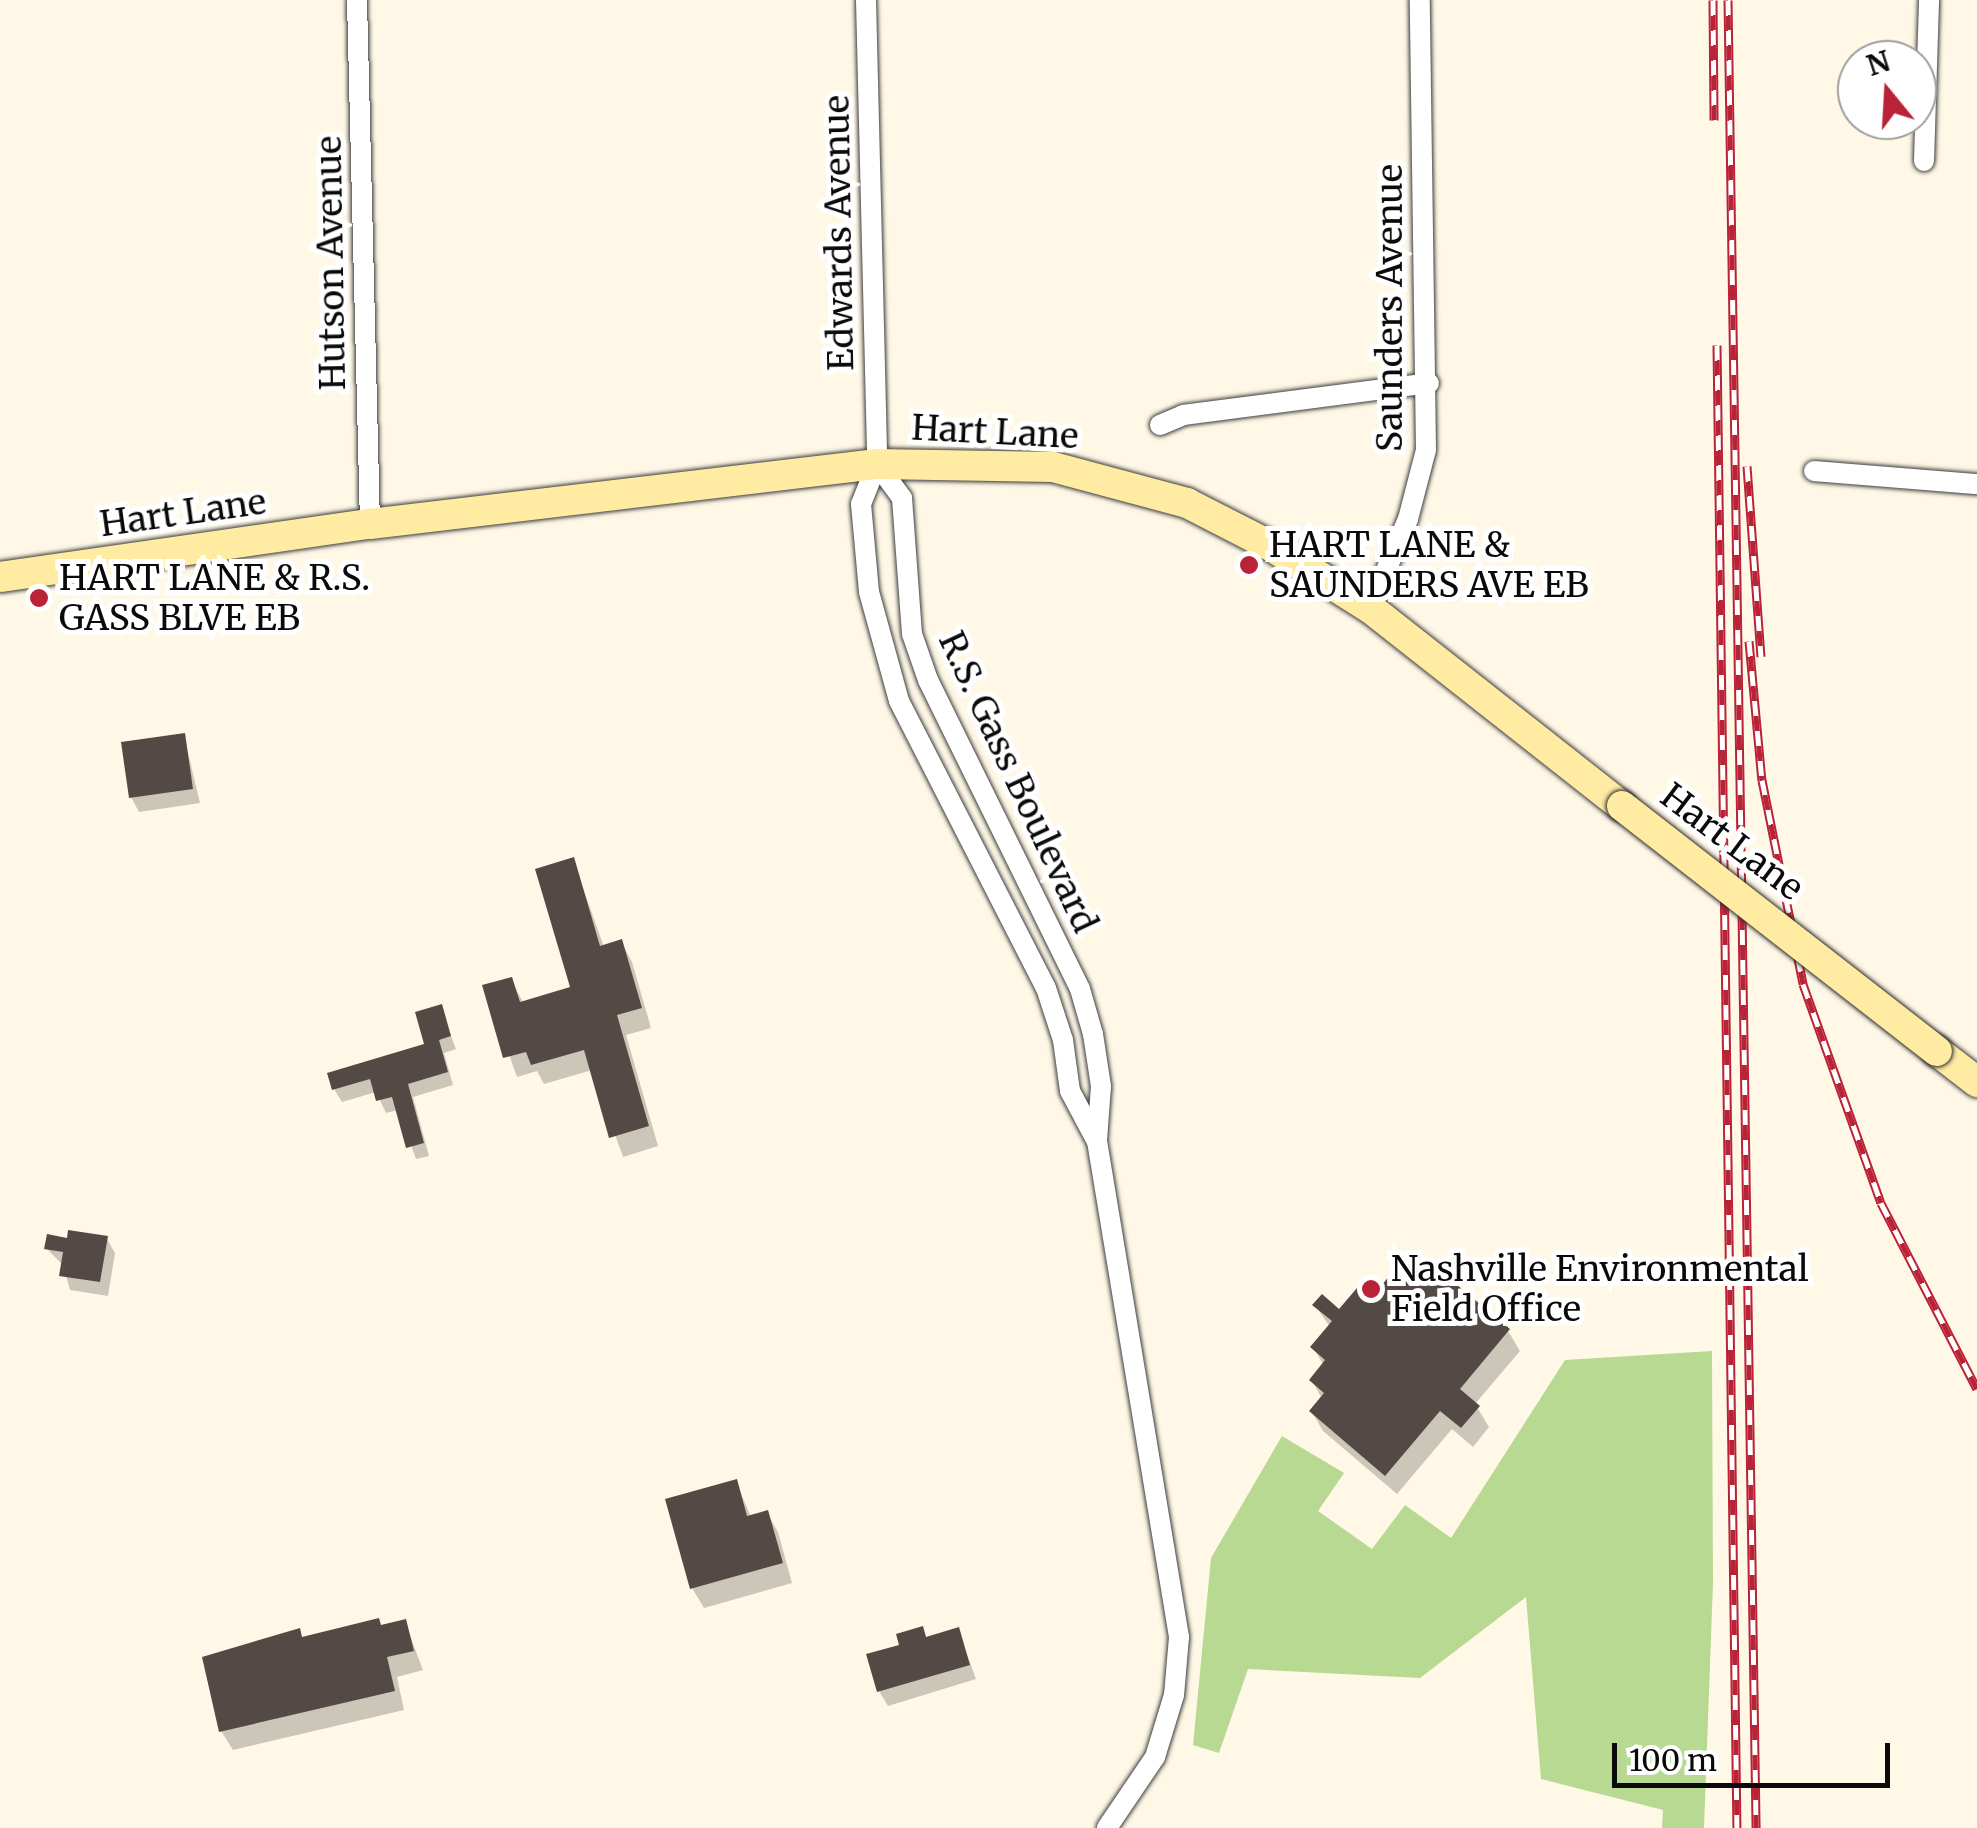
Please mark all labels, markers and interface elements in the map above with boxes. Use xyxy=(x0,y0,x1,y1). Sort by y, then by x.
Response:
north arrow xyxy=(1837,40,1937,140)
text: N xyxy=(1862,43,1894,84)
street label: Edwards Avenue xyxy=(816,95,862,371)
street label: Hutson Avenue xyxy=(308,135,354,391)
street label: Saunders Avenue xyxy=(1369,164,1411,452)
street label: Hart Lane xyxy=(910,407,1080,457)
street label: Hart Lane xyxy=(97,481,269,545)
place label: HART LANE & SAUNDERS AVE EB xyxy=(1269,524,1589,606)
marker: HART LANE & SAUNDERS AVE EB xyxy=(1238,554,1260,576)
place label: HART LANE & R.S. GASS BLVE EB xyxy=(59,557,370,639)
marker: HART LANE & R.S. GASS BLVE EB xyxy=(28,587,50,609)
street label: R.S. Gass Boulevard xyxy=(930,625,1106,939)
street label: Hart Lane xyxy=(1653,775,1811,909)
place label: Nashville Environmental Field Office xyxy=(1391,1248,1809,1330)
marker: Nashville Environmental Field Office xyxy=(1360,1278,1382,1300)
scale bar xyxy=(1617,1723,1894,1785)
text: 100 m xyxy=(1629,1741,1717,1779)

